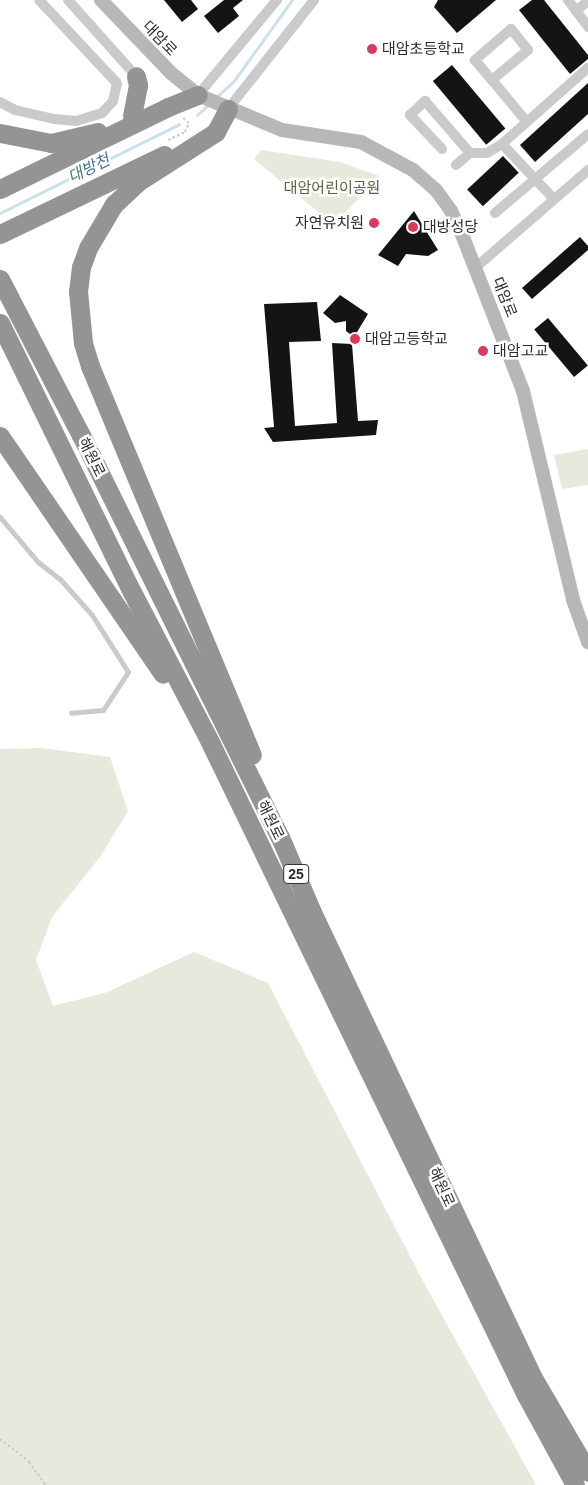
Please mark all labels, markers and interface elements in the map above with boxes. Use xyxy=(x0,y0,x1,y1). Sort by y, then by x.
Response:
street label: 대암로 xyxy=(139,17,181,59)
place label: 대암초등학교 xyxy=(382,40,465,58)
marker: 대암초등학교 xyxy=(366,43,378,55)
water label: 대방천 xyxy=(65,151,113,187)
park label: 대암어린이공원 xyxy=(284,179,380,197)
place label: 자연유치원 xyxy=(295,214,364,232)
marker: 자연유치원 xyxy=(368,217,380,229)
place label: 대방성당 xyxy=(423,218,478,236)
marker: 대방성당 xyxy=(407,221,419,233)
street label: 대암로 xyxy=(489,274,521,320)
place label: 대암고등학교 xyxy=(365,330,448,348)
marker: 대암고등학교 xyxy=(349,333,361,345)
place label: 대암고교 xyxy=(493,342,548,360)
marker: 대암고교 xyxy=(477,345,489,357)
street label: 해원로 xyxy=(75,434,109,480)
street label: 해원로 xyxy=(254,797,288,843)
road number: 25 xyxy=(282,862,310,886)
street label: 해원로 xyxy=(425,1164,459,1210)

